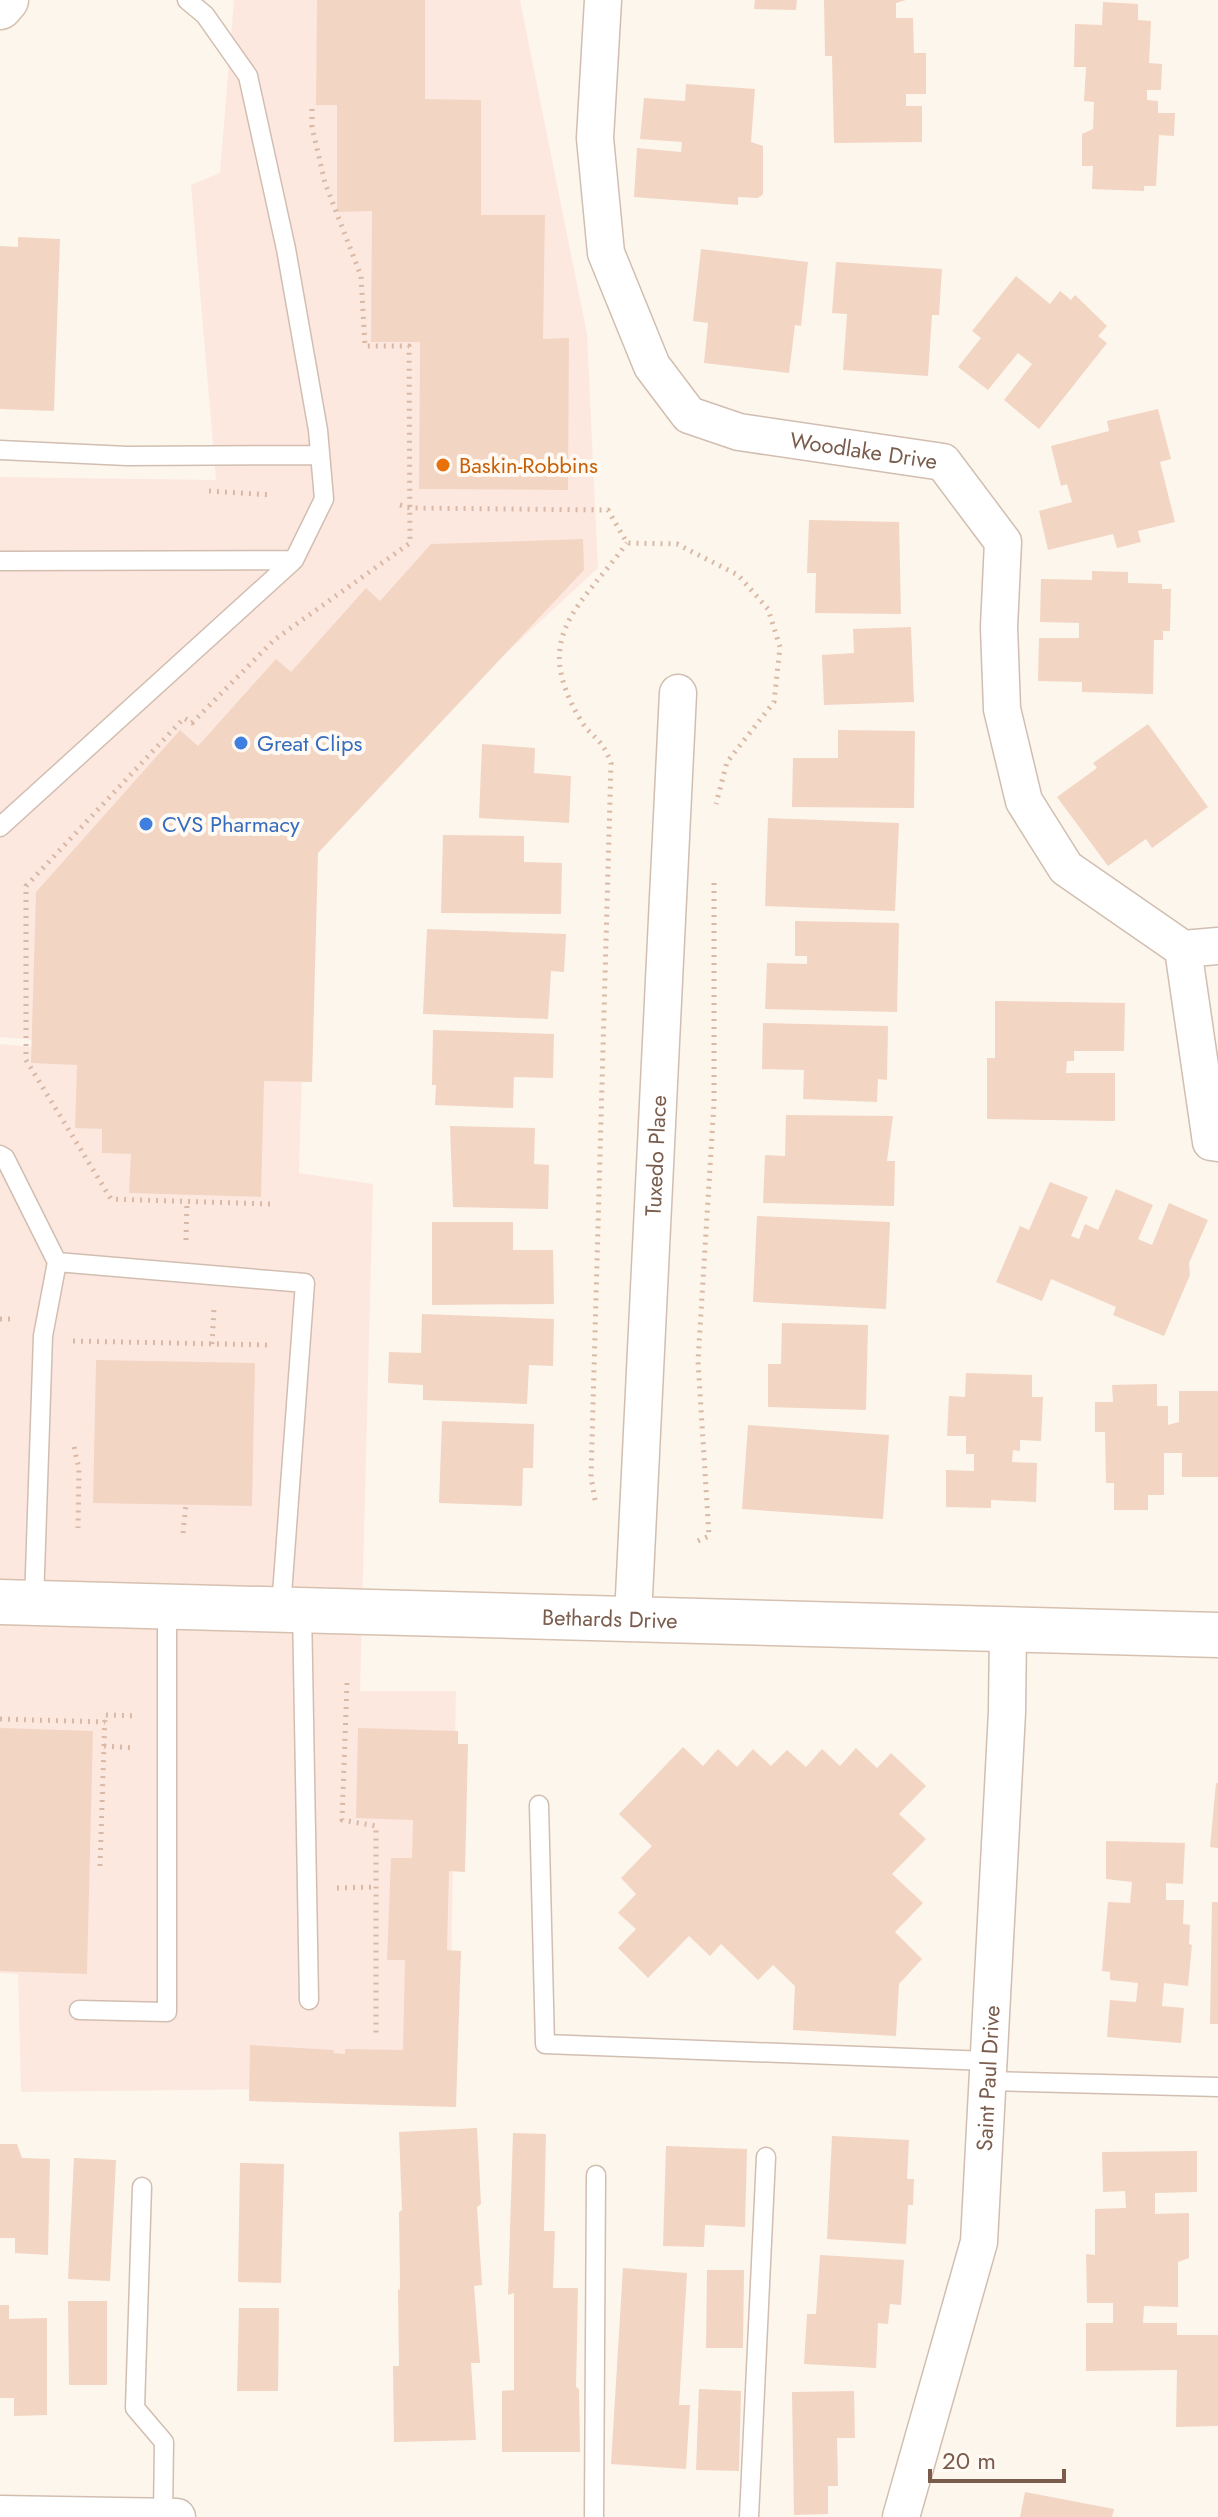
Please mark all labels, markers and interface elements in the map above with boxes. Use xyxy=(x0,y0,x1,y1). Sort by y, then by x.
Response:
street label: Woodlake Drive xyxy=(788,424,939,477)
place label: Baskin-Robbins xyxy=(459,449,598,481)
marker: Baskin-Robbins xyxy=(434,456,452,474)
place label: Great Clips xyxy=(257,727,362,759)
marker: Great Clips xyxy=(232,734,250,752)
place label: CVS Pharmacy xyxy=(162,808,300,840)
marker: CVS Pharmacy xyxy=(137,815,155,833)
street label: Tuxedo Place xyxy=(637,1094,674,1217)
street label: Bethards Drive xyxy=(542,1601,678,1636)
street label: Saint Paul Drive xyxy=(968,2004,1007,2152)
scale bar xyxy=(930,2433,1064,2483)
text: 20 m xyxy=(942,2443,996,2478)

